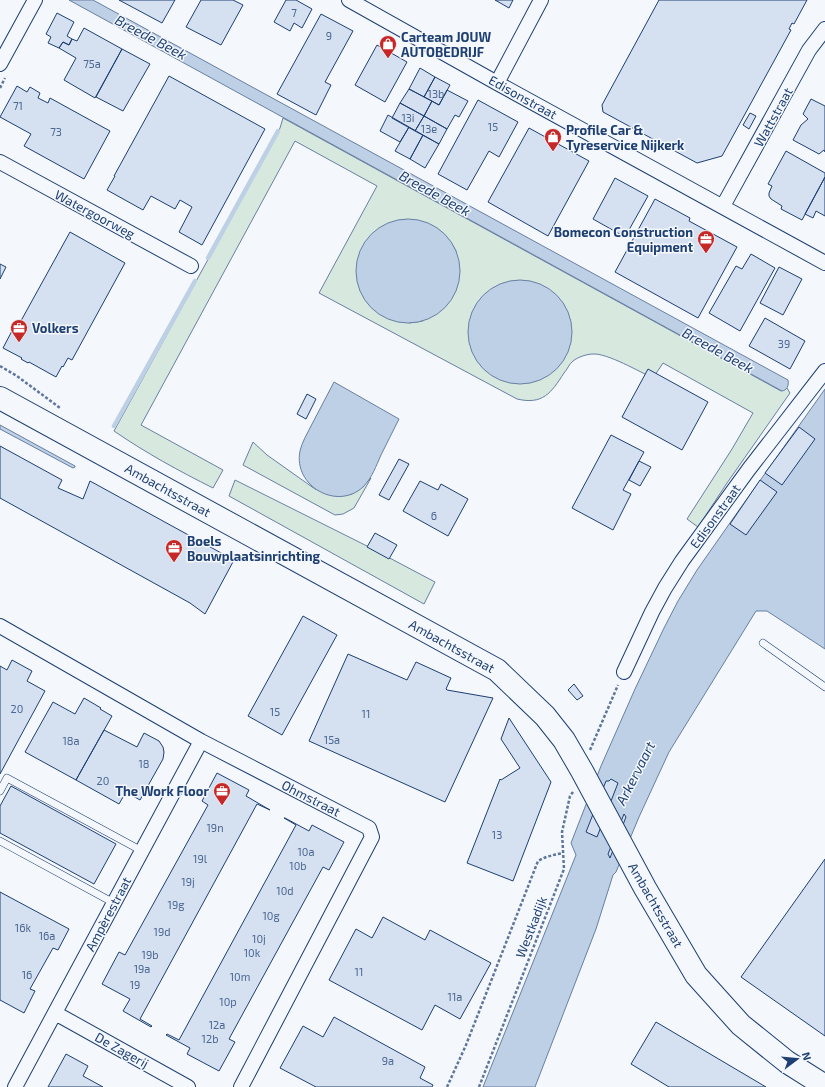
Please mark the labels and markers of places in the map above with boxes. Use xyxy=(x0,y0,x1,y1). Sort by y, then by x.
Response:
place label: Carteam JOUW AUTOBEDRIJF xyxy=(401,29,491,60)
shop icon: Carteam JOUW AUTOBEDRIJF xyxy=(378,34,398,59)
place label: Profile Car & Tyreservice Nijkerk xyxy=(566,122,685,153)
shop icon: Profile Car & Tyreservice Nijkerk xyxy=(543,127,563,152)
place label: Bomecon Construction Equipment xyxy=(554,224,694,255)
office icon: Bomecon Construction Equipment xyxy=(696,229,716,254)
office icon: Volkers xyxy=(9,318,29,343)
place label: Volkers xyxy=(32,320,79,336)
place label: Boels Bouwplaatsinrichting xyxy=(187,533,321,564)
office icon: Boels Bouwplaatsinrichting xyxy=(164,538,184,563)
office icon: The Work Floor xyxy=(212,781,232,806)
place label: The Work Floor xyxy=(115,783,209,799)

